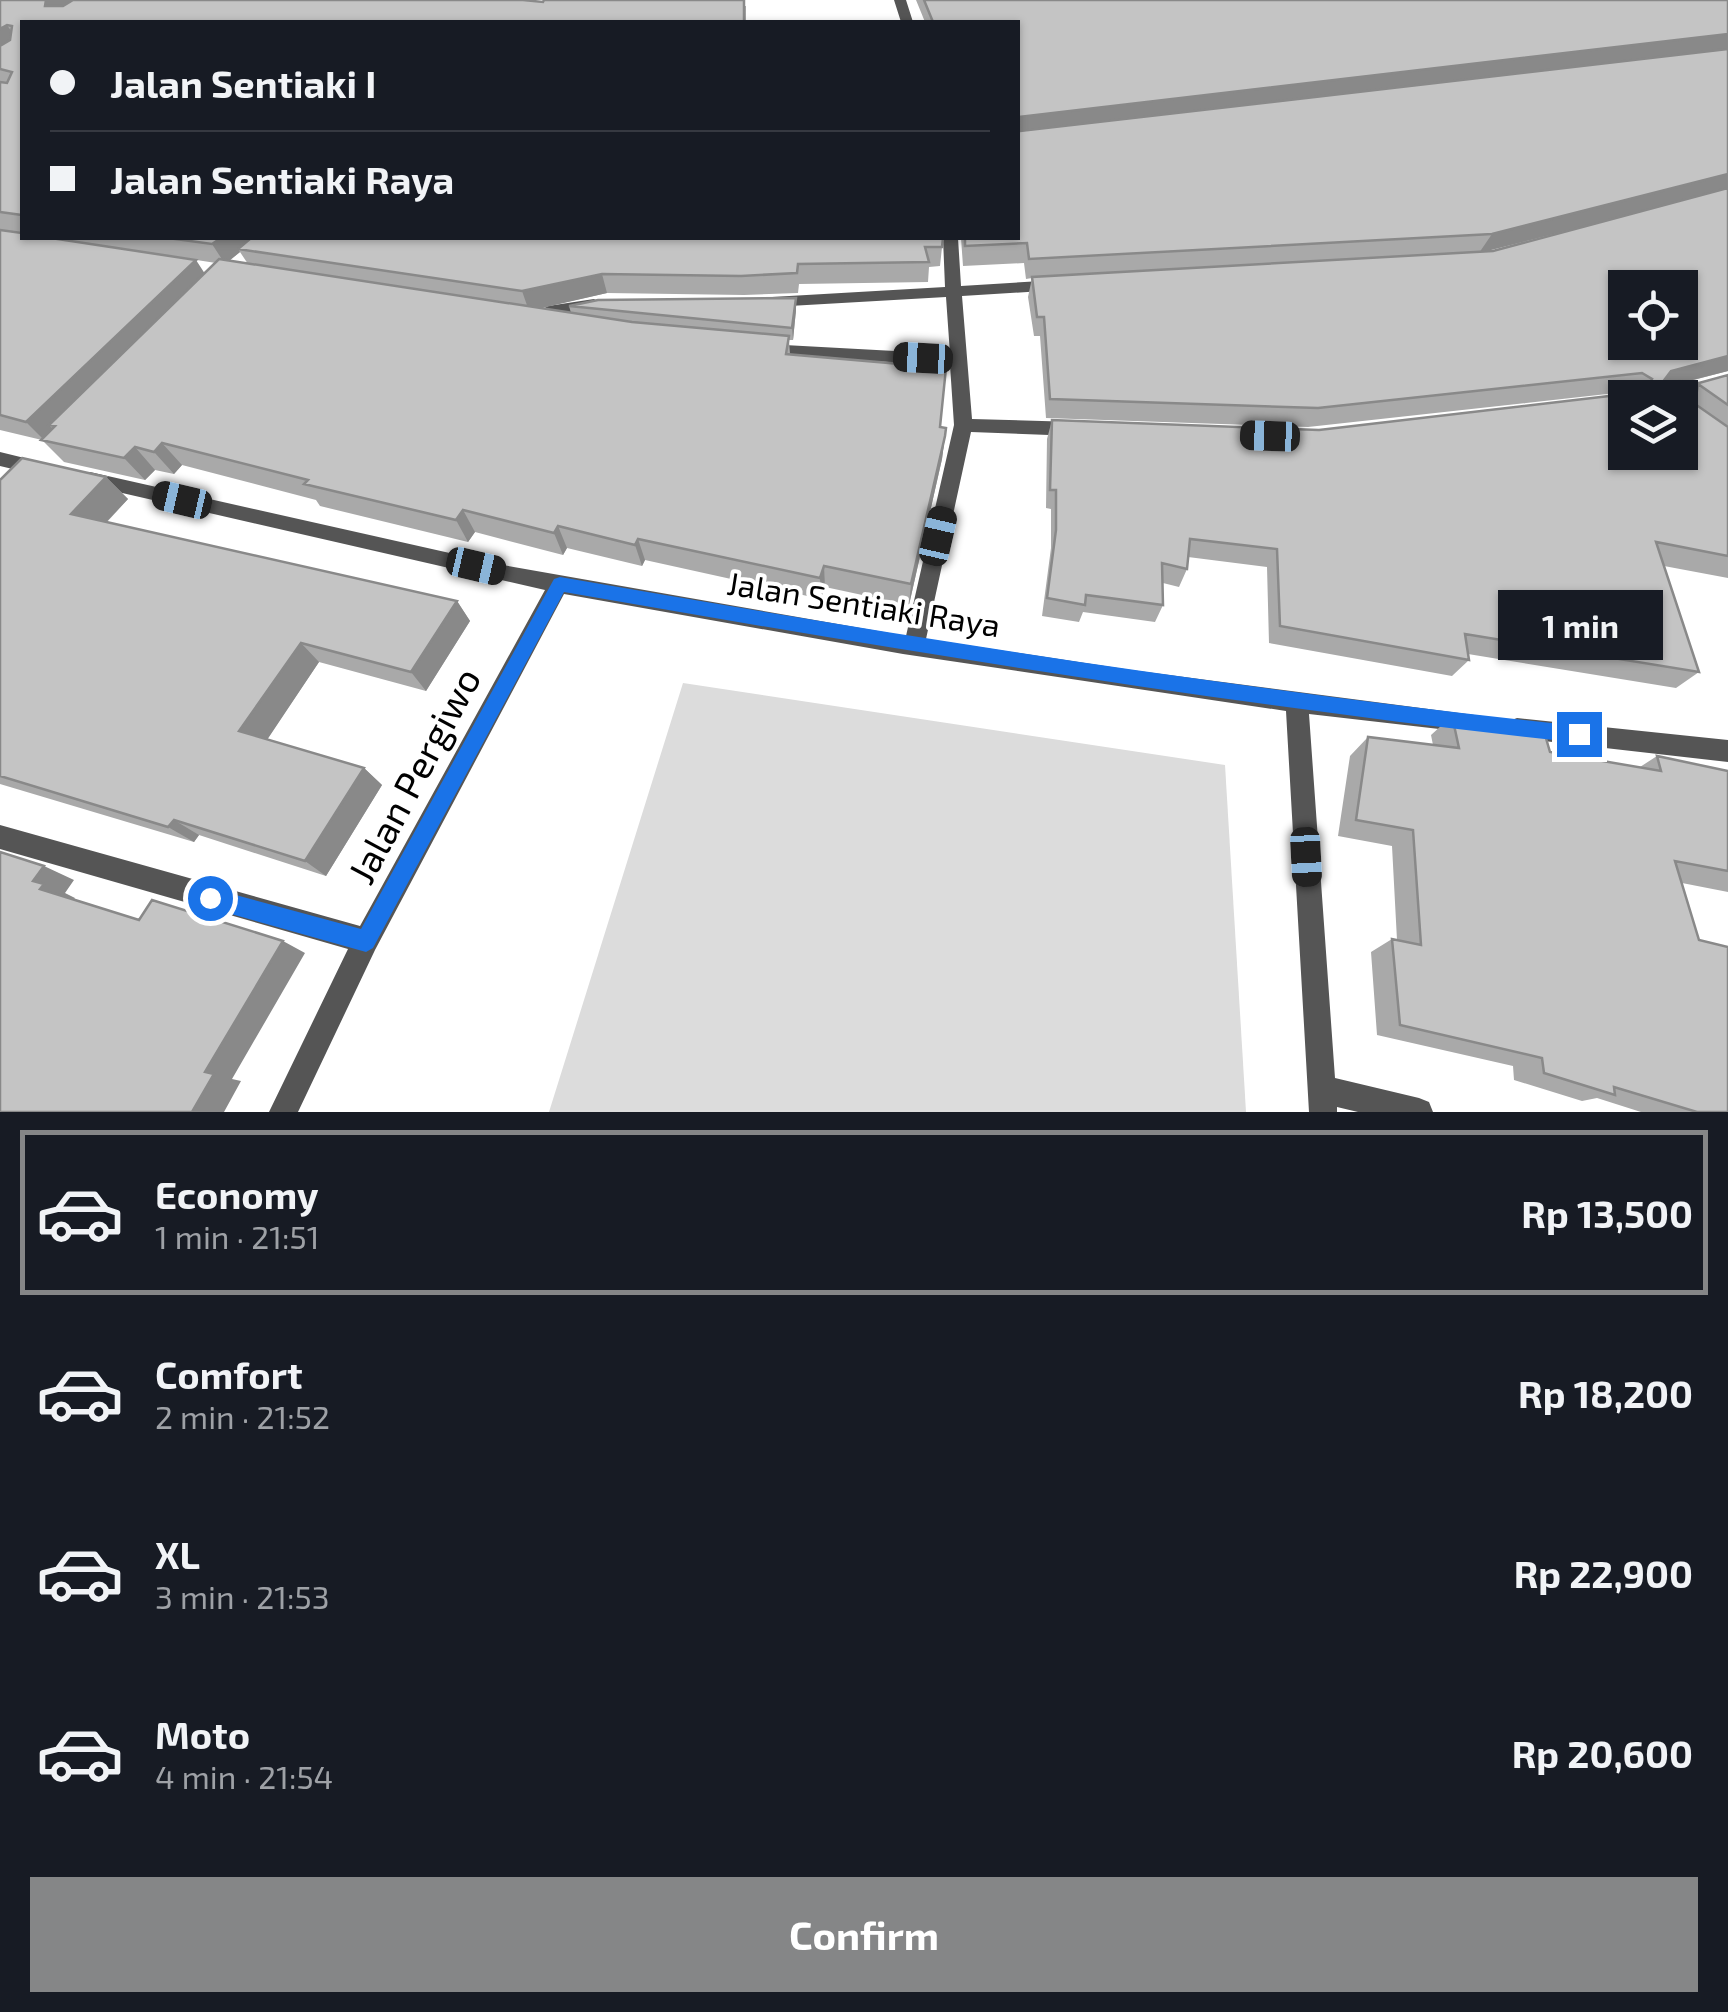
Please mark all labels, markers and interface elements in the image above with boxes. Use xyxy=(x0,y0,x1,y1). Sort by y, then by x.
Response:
text: Jalan Sentiaki I xyxy=(110,60,376,106)
text: Jalan Sentiaki Raya xyxy=(110,156,454,202)
map controls xyxy=(1608,270,1698,470)
button: locate xyxy=(1608,270,1698,360)
car xyxy=(892,341,954,375)
button: layers xyxy=(1608,380,1698,470)
car xyxy=(1239,420,1301,452)
car xyxy=(149,479,215,521)
car xyxy=(917,503,959,569)
car xyxy=(443,545,509,587)
street label: Jalan Sentiaki Raya xyxy=(725,563,1003,643)
callout: 1 min xyxy=(1496,589,1662,659)
text: 1 min xyxy=(1542,606,1619,644)
street label: Jalan Pergiwo xyxy=(337,659,489,891)
route end xyxy=(1557,712,1602,757)
car xyxy=(1289,826,1323,888)
route start xyxy=(188,876,233,921)
icon: car xyxy=(35,1168,125,1258)
text: Economy xyxy=(155,1171,319,1217)
text: Rp 13,500 xyxy=(1521,1190,1693,1236)
text: 1 min · 21:51 xyxy=(155,1217,319,1255)
icon: car xyxy=(35,1348,125,1438)
text: Comfort xyxy=(155,1351,303,1397)
text: Rp 18,200 xyxy=(1518,1370,1693,1416)
text: 2 min · 21:52 xyxy=(155,1397,330,1435)
icon: car xyxy=(35,1528,125,1618)
text: XL xyxy=(155,1531,200,1577)
text: Rp 22,900 xyxy=(1514,1550,1693,1596)
text: 3 min · 21:53 xyxy=(155,1577,330,1615)
icon: car xyxy=(35,1708,125,1798)
text: Moto xyxy=(155,1711,250,1757)
text: Rp 20,600 xyxy=(1512,1730,1693,1776)
text: 4 min · 21:54 xyxy=(155,1757,333,1795)
button: Confirm xyxy=(30,1877,1698,1992)

